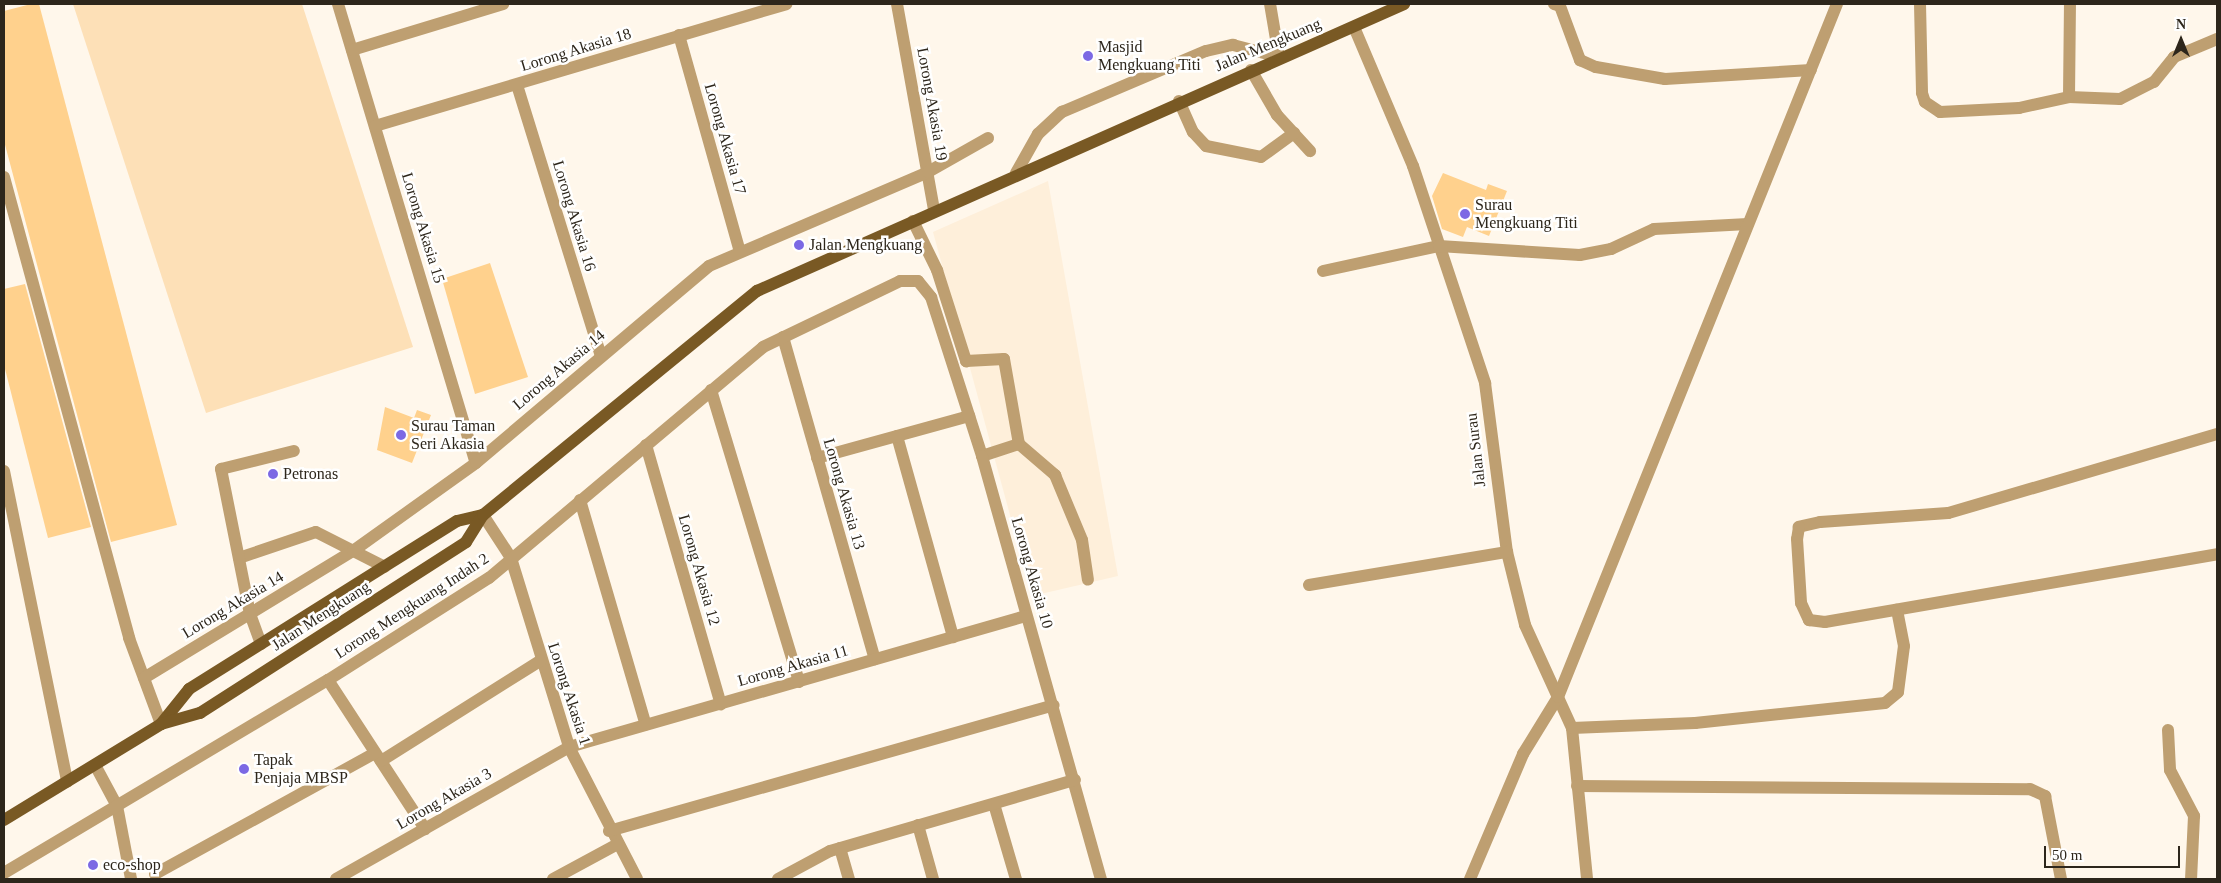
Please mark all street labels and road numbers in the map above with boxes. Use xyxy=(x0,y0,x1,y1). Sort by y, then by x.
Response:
street label: Jalan Mengkuang xyxy=(1212,14,1324,76)
street label: Lorong Akasia 18 xyxy=(518,24,634,76)
street label: Lorong Akasia 19 xyxy=(913,45,951,163)
street label: Lorong Akasia 17 xyxy=(700,81,750,197)
street label: Lorong Akasia 16 xyxy=(548,158,600,274)
street label: Lorong Akasia 15 xyxy=(397,170,449,286)
street label: Lorong Akasia 14 xyxy=(509,326,609,414)
street label: Jalan Surau xyxy=(1462,412,1490,488)
street label: Lorong Akasia 13 xyxy=(819,436,869,552)
street label: Lorong Akasia 12 xyxy=(674,512,724,628)
street label: Lorong Akasia 10 xyxy=(1007,515,1057,631)
street label: Lorong Mengkuang Indah 2 xyxy=(331,549,493,663)
street label: Lorong Akasia 14 xyxy=(179,567,287,643)
street label: Jalan Mengkuang xyxy=(268,577,374,655)
street label: Lorong Akasia 1 xyxy=(543,640,595,748)
street label: Lorong Akasia 11 xyxy=(735,641,851,691)
street label: Lorong Akasia 3 xyxy=(393,764,495,834)

